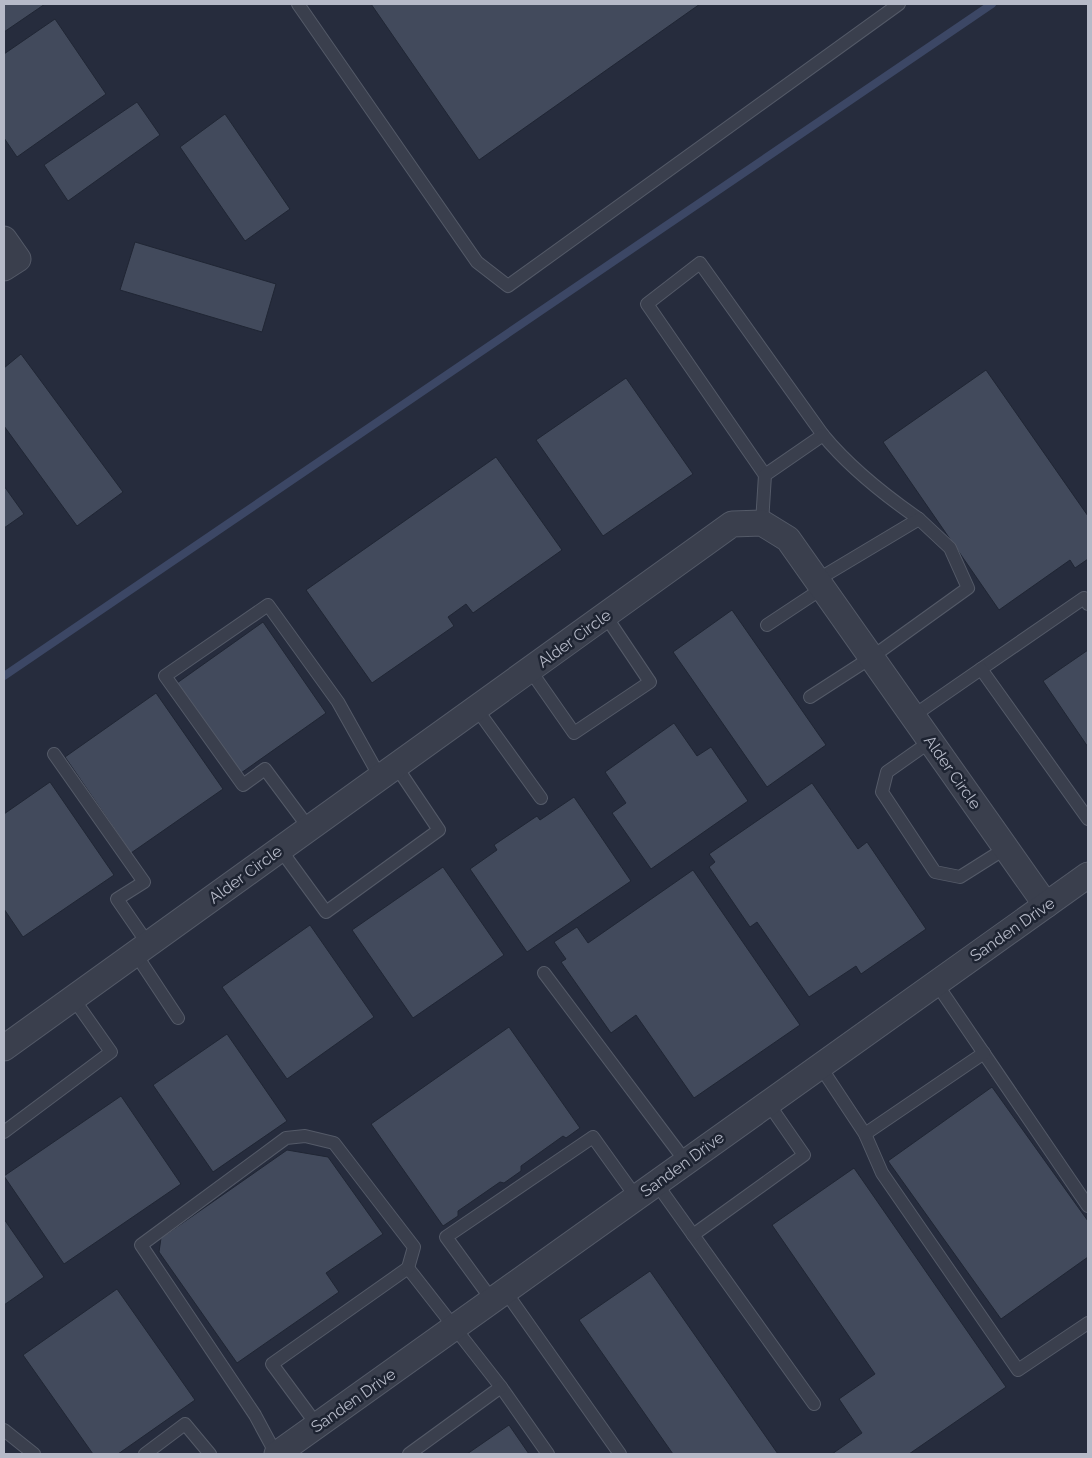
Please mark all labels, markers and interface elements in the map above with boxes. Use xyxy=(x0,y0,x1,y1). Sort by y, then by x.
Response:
street label: Alder Circle xyxy=(534,605,615,671)
street label: Alder Circle xyxy=(920,732,985,813)
street label: Alder Circle xyxy=(205,841,286,907)
street label: Sanden Drive xyxy=(966,893,1058,965)
street label: Sanden Drive xyxy=(637,1128,728,1201)
street label: Sanden Drive xyxy=(307,1364,399,1436)

